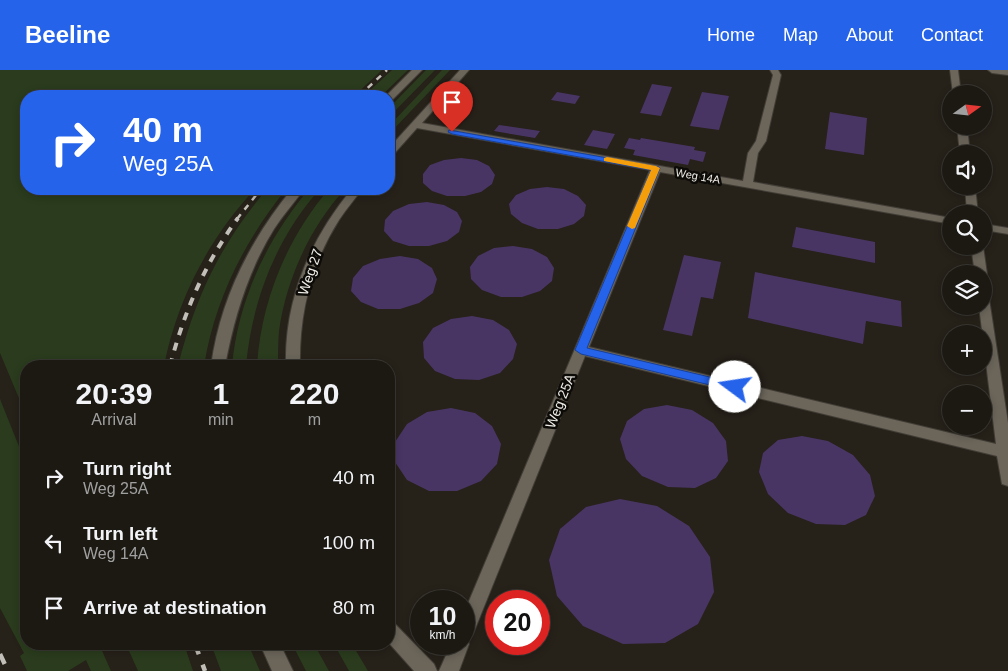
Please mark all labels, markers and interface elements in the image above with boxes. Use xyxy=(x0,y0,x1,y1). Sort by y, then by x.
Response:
text: Beeline xyxy=(25,21,110,48)
text: Home xyxy=(707,25,755,45)
text: Map xyxy=(783,25,818,45)
text: About xyxy=(846,25,893,45)
text: Contact xyxy=(921,25,983,45)
pin xyxy=(431,81,473,132)
north arrow xyxy=(942,85,992,135)
map controls xyxy=(942,85,992,435)
icon: arrive xyxy=(438,88,466,116)
icon: right xyxy=(40,110,105,175)
text: 40 m xyxy=(123,110,203,149)
button: sound xyxy=(942,145,992,195)
text: Weg 25A xyxy=(123,151,213,176)
street label: Weg 14A xyxy=(675,166,722,186)
button: search xyxy=(942,205,992,255)
street label: Weg 27 xyxy=(295,247,325,297)
button: layers xyxy=(942,265,992,315)
button: + xyxy=(942,325,992,375)
position arrow xyxy=(708,360,760,412)
street label: Weg 25A xyxy=(542,371,578,431)
text: 20:39 xyxy=(76,377,152,410)
text: 1 xyxy=(212,377,229,410)
text: 220 xyxy=(289,377,339,410)
button: − xyxy=(942,385,992,435)
text: Arrival xyxy=(91,411,137,428)
text: min xyxy=(208,411,234,428)
text: m xyxy=(308,411,321,428)
text: Turn right xyxy=(83,458,171,479)
icon: right xyxy=(40,464,68,492)
text: 40 m xyxy=(333,467,375,488)
text: Weg 25A xyxy=(83,480,149,497)
text: Turn left xyxy=(83,523,158,544)
icon: left xyxy=(40,529,68,557)
text: 100 m xyxy=(322,532,375,553)
text: Weg 14A xyxy=(83,545,149,562)
speed limit sign: 20 xyxy=(485,590,550,655)
icon: arrive xyxy=(40,594,68,622)
text: Arrive at destination xyxy=(83,597,267,618)
text: 80 m xyxy=(333,597,375,618)
text: 10 xyxy=(429,602,456,630)
text: km/h xyxy=(429,628,456,642)

